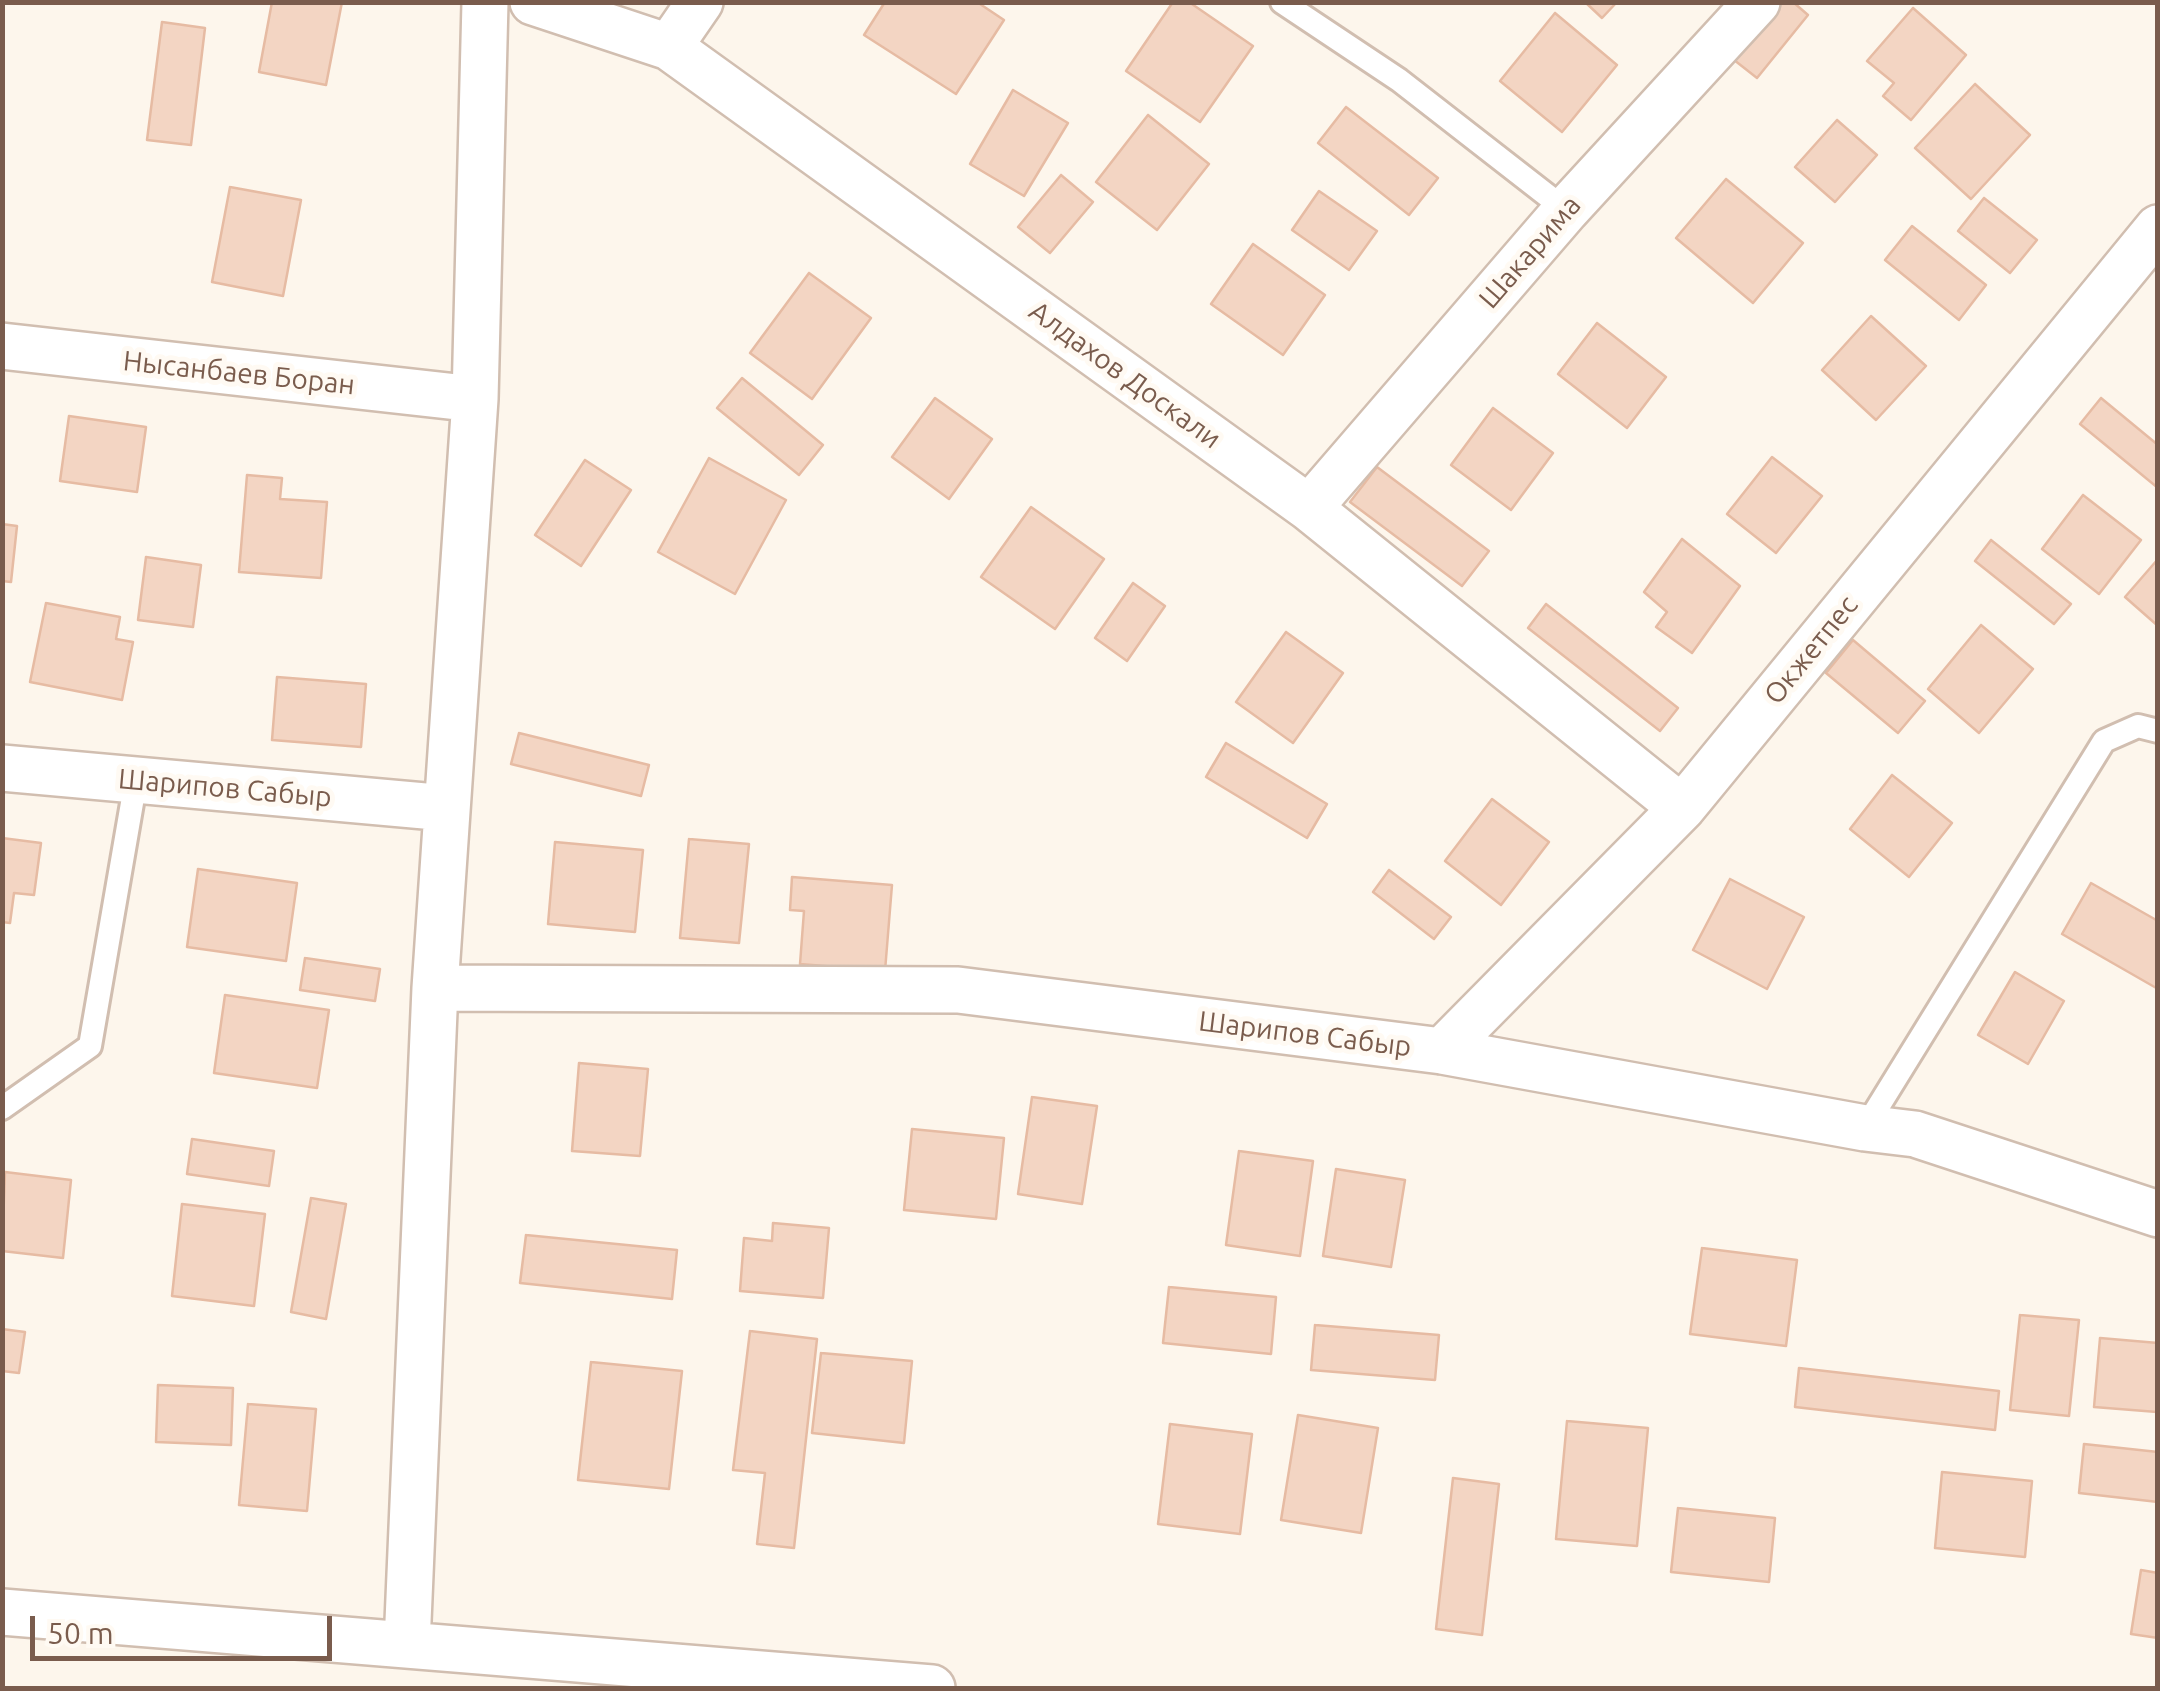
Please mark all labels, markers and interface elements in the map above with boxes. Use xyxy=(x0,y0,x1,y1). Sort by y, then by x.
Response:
street label: Шакарима xyxy=(1472,189,1588,315)
street label: Алдахов Доскали xyxy=(1023,294,1227,456)
street label: Нысанбаев Боран xyxy=(121,344,357,402)
street label: Окжетпес xyxy=(1757,589,1865,711)
street label: Шарипов Сабыр xyxy=(117,762,333,814)
street label: Шарипов Сабыр xyxy=(1197,1004,1413,1064)
scale bar xyxy=(35,1596,338,1658)
text: 50 m xyxy=(47,1616,114,1650)

